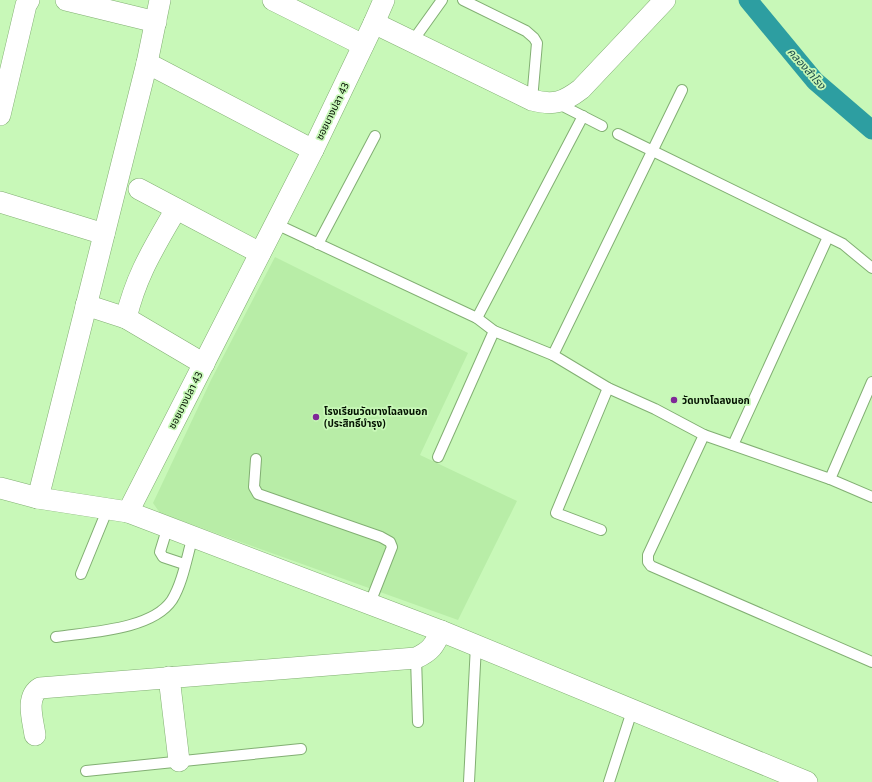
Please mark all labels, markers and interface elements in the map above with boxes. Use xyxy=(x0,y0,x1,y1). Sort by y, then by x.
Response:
water label: คลองสำโรง xyxy=(785,44,830,93)
street label: ซอยบางปลา 43 xyxy=(312,80,352,142)
street label: ซอยบางปลา 43 xyxy=(165,369,206,431)
place label: วัดบางโฉลงนอก xyxy=(682,393,750,407)
marker: วัดบางโฉลงนอก xyxy=(669,395,679,405)
place label: โรงเรียนวัดบางโฉลงนอก (ประสิทธิ์บำรุง) xyxy=(324,404,427,430)
marker: โรงเรียนวัดบางโฉลงนอก (ประสิทธิ์บำรุง) xyxy=(311,412,321,422)

